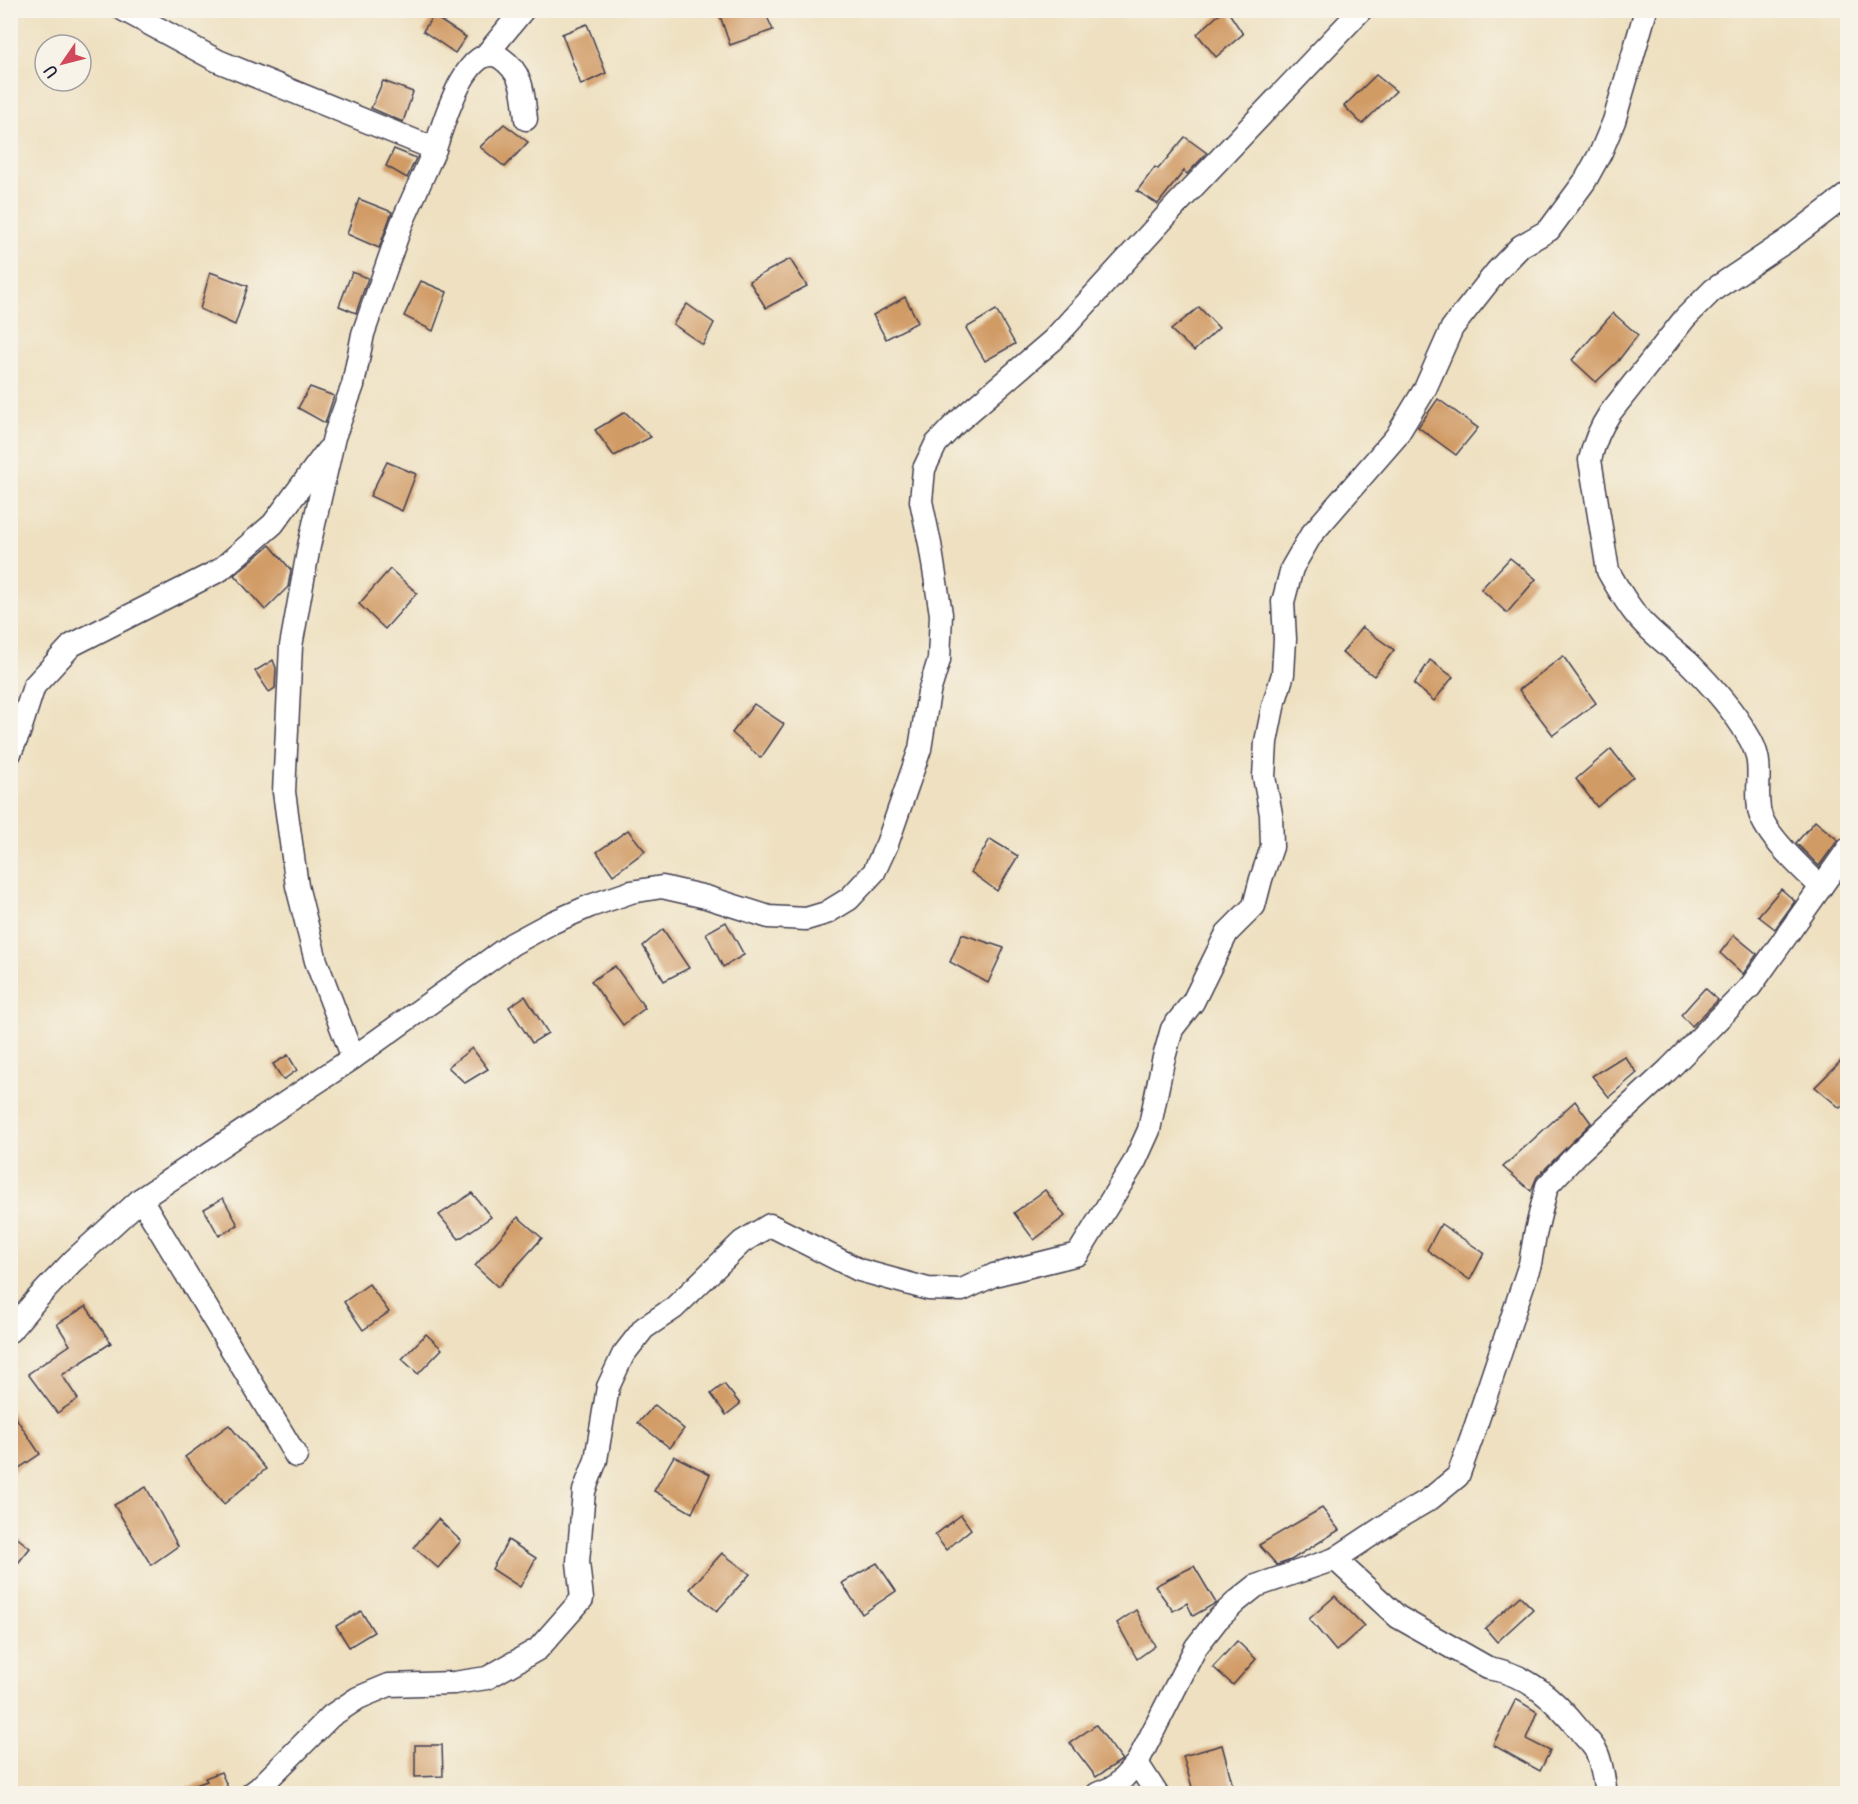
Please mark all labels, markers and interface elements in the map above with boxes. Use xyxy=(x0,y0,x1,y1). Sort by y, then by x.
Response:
north arrow xyxy=(33,33,93,93)
text: U xyxy=(39,61,62,82)

